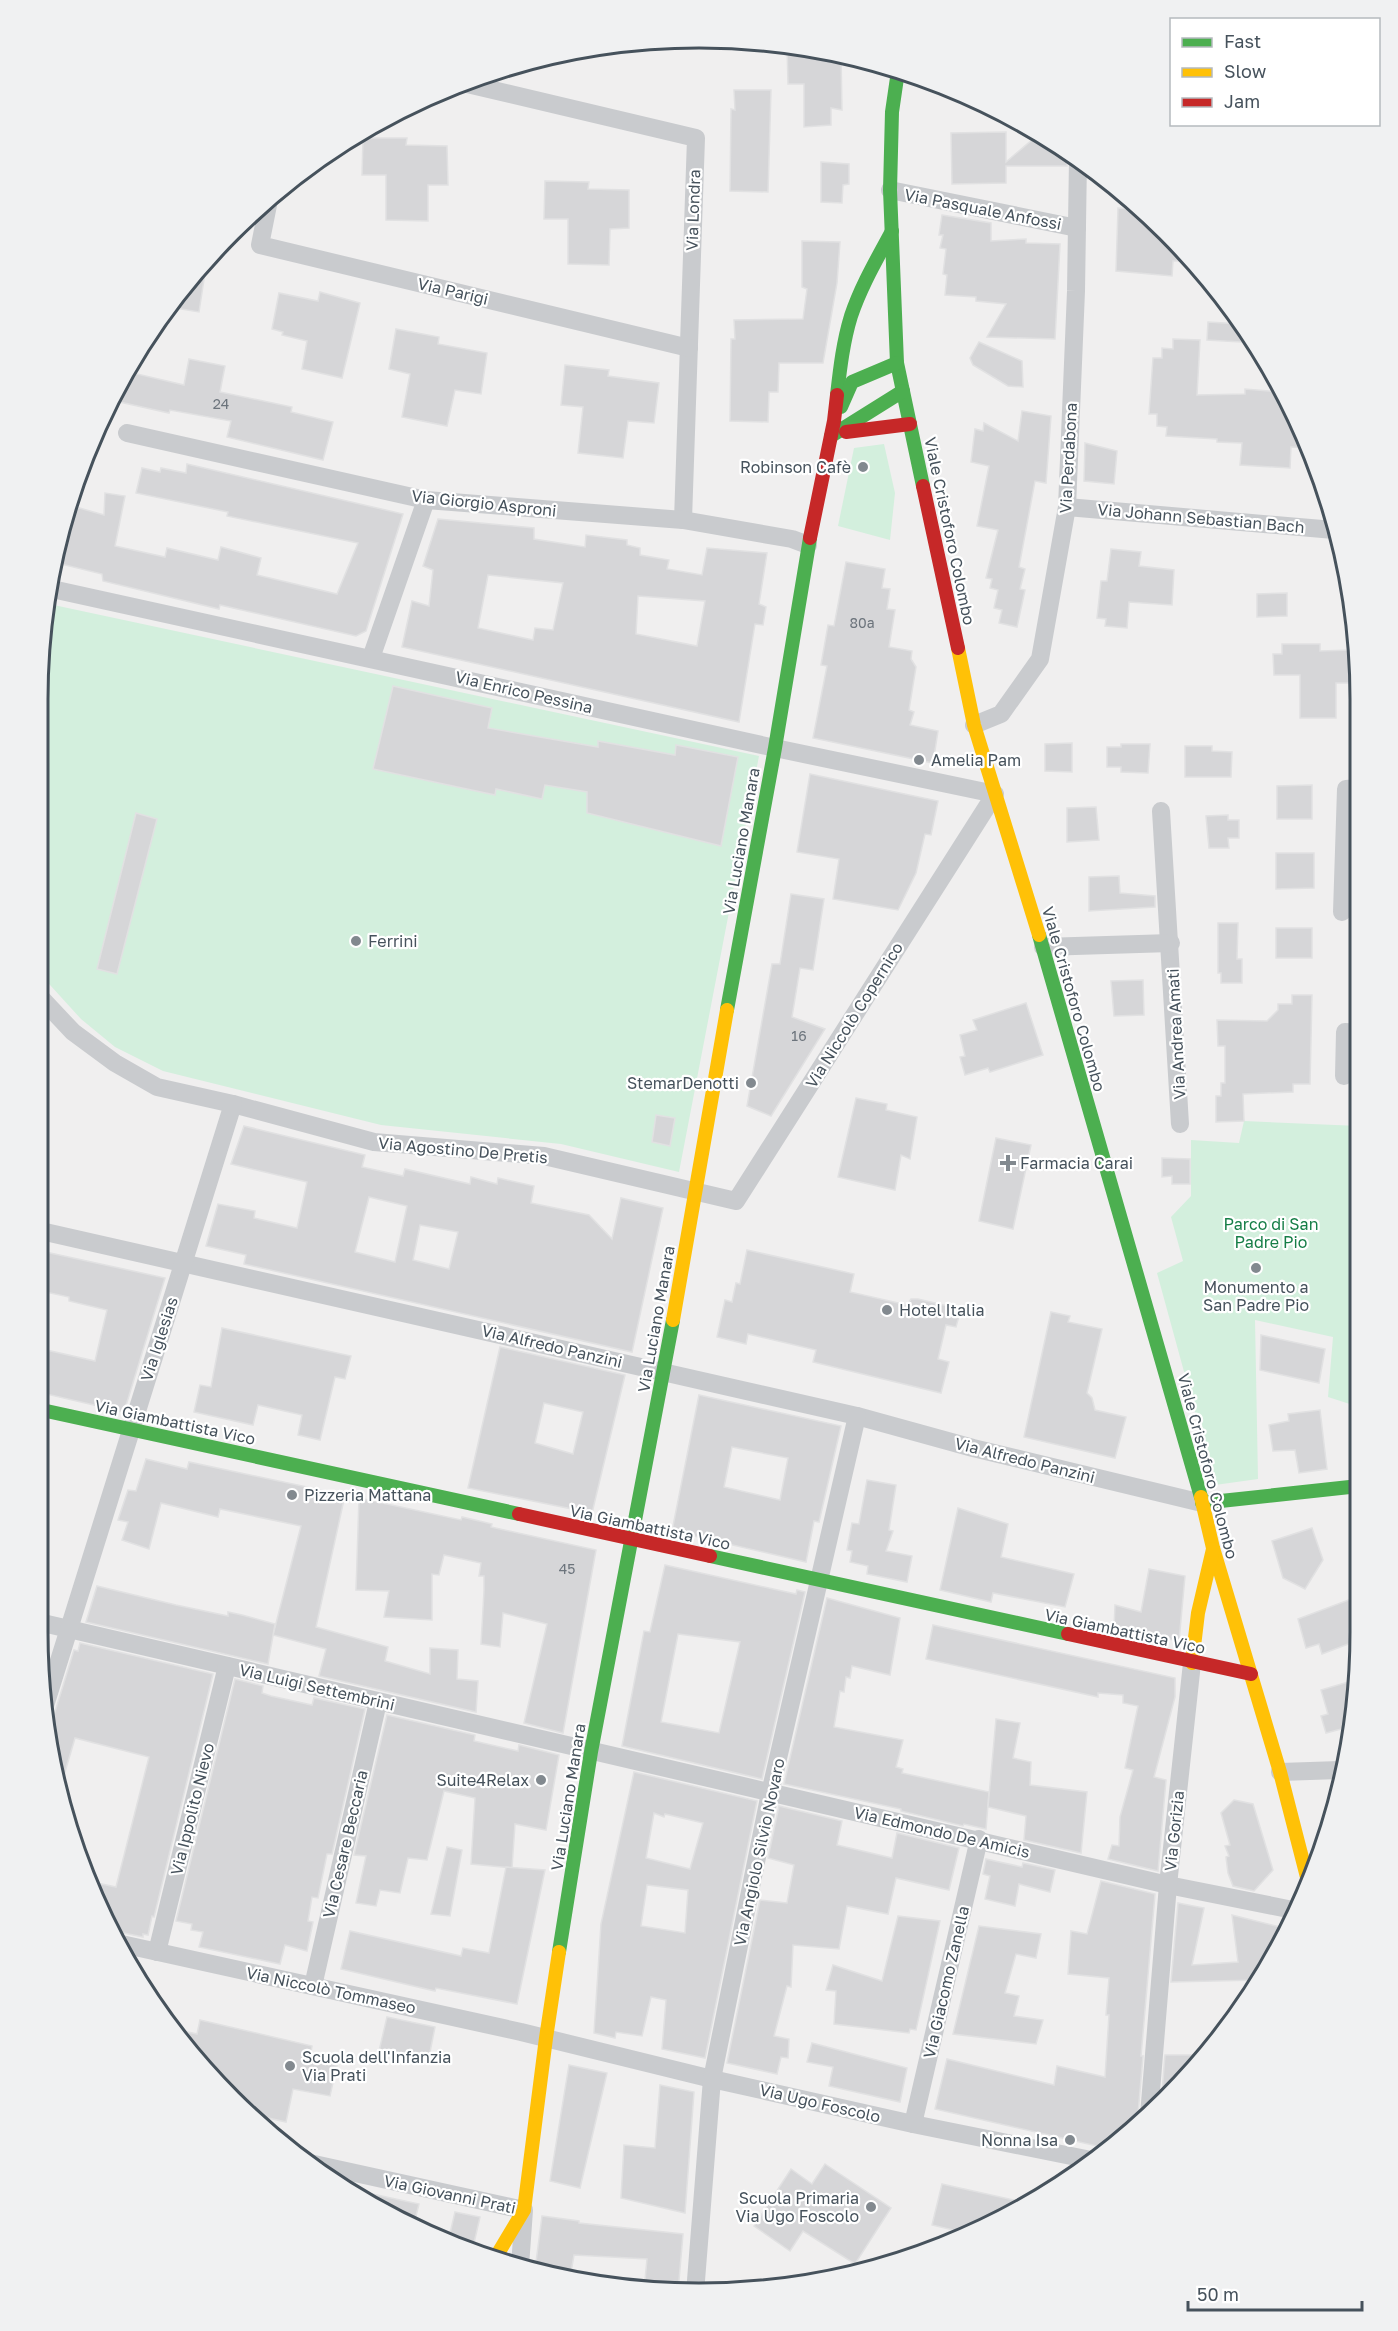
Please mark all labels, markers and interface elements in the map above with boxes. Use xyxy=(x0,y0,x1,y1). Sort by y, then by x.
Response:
legend xyxy=(1170,18,1380,126)
text: Fast xyxy=(1224,30,1261,52)
text: Slow xyxy=(1224,60,1267,82)
text: Jam xyxy=(1224,90,1260,112)
street label: Via Londra xyxy=(682,169,704,251)
street label: Via Pasquale Anfossi xyxy=(903,184,1063,234)
street label: Via Parigi xyxy=(416,273,490,309)
house number: 24 xyxy=(213,395,229,412)
street label: Via Perdabona xyxy=(1055,402,1081,514)
street label: Viale Cristoforo Colombo xyxy=(920,435,980,627)
place label: Robinson Cafè xyxy=(740,457,851,477)
marker: Robinson Cafè xyxy=(856,460,870,474)
street label: Via Giorgio Asproni xyxy=(410,485,558,521)
street label: Via Johann Sebastian Bach xyxy=(1097,499,1305,537)
house number: 80a xyxy=(849,614,875,631)
street label: Via Enrico Pessina xyxy=(453,666,595,718)
place label: Amelia Pam xyxy=(931,750,1021,770)
marker: Amelia Pam xyxy=(912,753,926,767)
street label: Via Luciano Manara xyxy=(718,766,764,916)
street label: Viale Cristoforo Colombo xyxy=(1038,904,1110,1094)
place label: Ferrini xyxy=(368,931,418,951)
marker: Ferrini xyxy=(349,934,363,948)
street label: Via Niccolò Copernico xyxy=(801,938,907,1092)
street label: Via Andrea Amati xyxy=(1163,968,1189,1100)
house number: 16 xyxy=(791,1027,807,1044)
place label: StemarDenotti xyxy=(627,1073,739,1093)
marker: StemarDenotti xyxy=(744,1076,758,1090)
street label: Via Agostino De Pretis xyxy=(377,1133,549,1167)
place label: Farmacia Carai xyxy=(1020,1153,1133,1173)
marker: Farmacia Carai xyxy=(1001,1156,1015,1170)
park label: Parco di San Padre Pio xyxy=(1223,1214,1319,1252)
street label: Via Luciano Manara xyxy=(633,1244,679,1394)
marker: Monumento a San Padre Pio xyxy=(1249,1261,1263,1275)
place label: Monumento a San Padre Pio xyxy=(1203,1277,1309,1315)
street label: Via Iglesias xyxy=(136,1294,182,1384)
place label: Hotel Italia xyxy=(899,1300,984,1320)
marker: Hotel Italia xyxy=(880,1303,894,1317)
street label: Via Alfredo Panzini xyxy=(480,1320,624,1372)
street label: Viale Cristoforo Colombo xyxy=(1174,1371,1242,1561)
street label: Via Giambattista Vico xyxy=(93,1395,257,1449)
street label: Via Alfredo Panzini xyxy=(953,1433,1097,1487)
place label: Pizzeria Mattana xyxy=(304,1485,431,1505)
marker: Pizzeria Mattana xyxy=(285,1488,299,1502)
street label: Via Giambattista Vico xyxy=(568,1500,732,1554)
house number: 45 xyxy=(559,1560,575,1577)
street label: Via Giambattista Vico xyxy=(1043,1604,1207,1658)
street label: Via Luigi Settembrini xyxy=(237,1659,397,1715)
street label: Via Luciano Manara xyxy=(546,1722,590,1872)
street label: Via Ippolito Nievo xyxy=(166,1741,218,1877)
street label: Via Angiolo Silvio Novaro xyxy=(729,1756,789,1948)
street label: Via Cesare Beccaria xyxy=(318,1768,372,1920)
place label: Suite4Relax xyxy=(436,1770,529,1790)
marker: Suite4Relax xyxy=(534,1773,548,1787)
street label: Via Gorizia xyxy=(1160,1790,1188,1872)
street label: Via Edmondo De Amicis xyxy=(852,1802,1032,1862)
street label: Via Giacomo Zanella xyxy=(919,1904,973,2060)
street label: Via Niccolò Tommaseo xyxy=(244,1962,418,2018)
place label: Scuola dell'Infanzia Via Prati xyxy=(302,2047,451,2085)
marker: Scuola dell'Infanzia Via Prati xyxy=(283,2059,297,2073)
street label: Via Ugo Foscolo xyxy=(758,2079,882,2127)
place label: Nonna Isa xyxy=(981,2130,1058,2150)
marker: Nonna Isa xyxy=(1063,2133,1077,2147)
street label: Via Giovanni Prati xyxy=(382,2170,518,2218)
place label: Scuola Primaria Via Ugo Foscolo xyxy=(736,2188,859,2226)
marker: Scuola Primaria Via Ugo Foscolo xyxy=(864,2200,878,2214)
scale bar xyxy=(1188,2274,1362,2312)
text: 50 m xyxy=(1197,2283,1239,2305)

